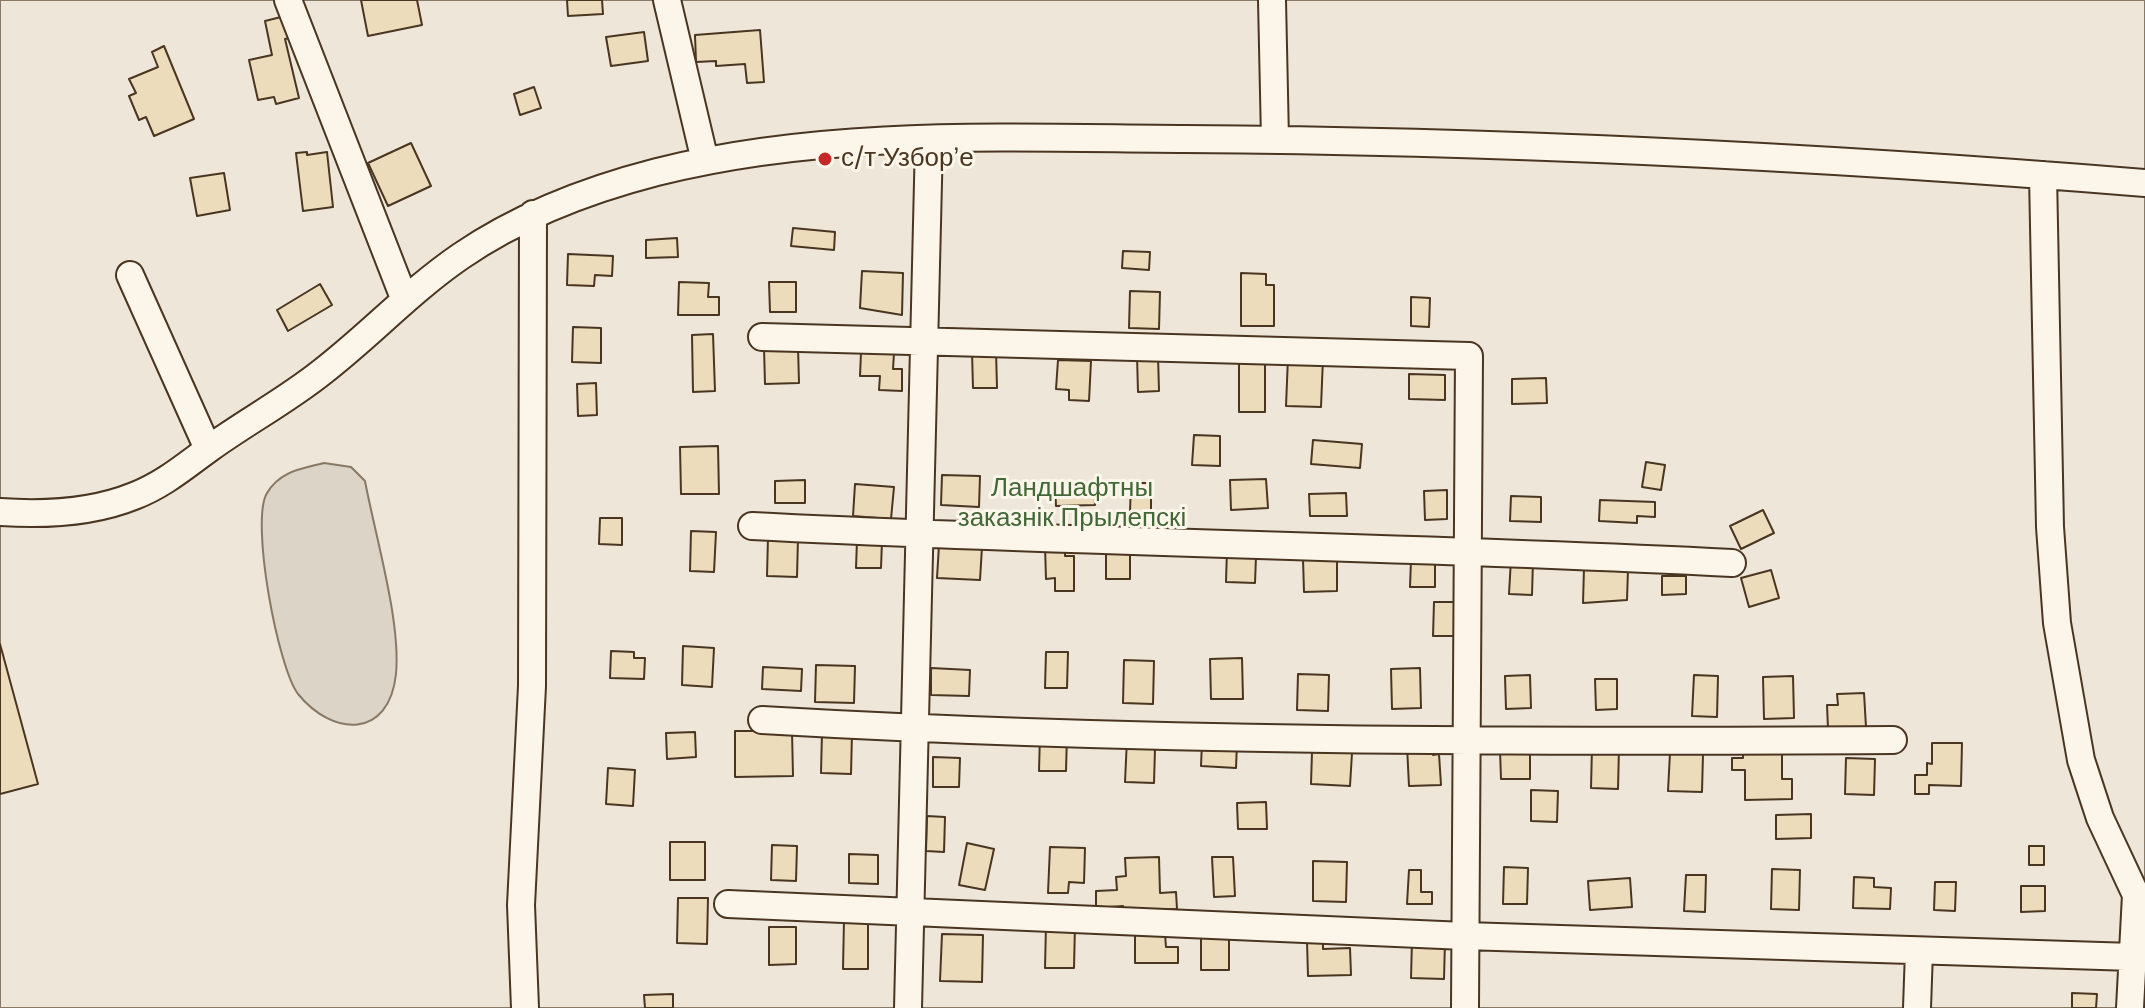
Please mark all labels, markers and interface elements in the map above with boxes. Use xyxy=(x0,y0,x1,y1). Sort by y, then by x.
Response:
place label: с/т Узборʼе xyxy=(841,143,974,175)
marker: с/т Узборʼе xyxy=(816,150,834,168)
park label: Ландшафтны заказнік Прылепскі xyxy=(958,473,1186,534)

